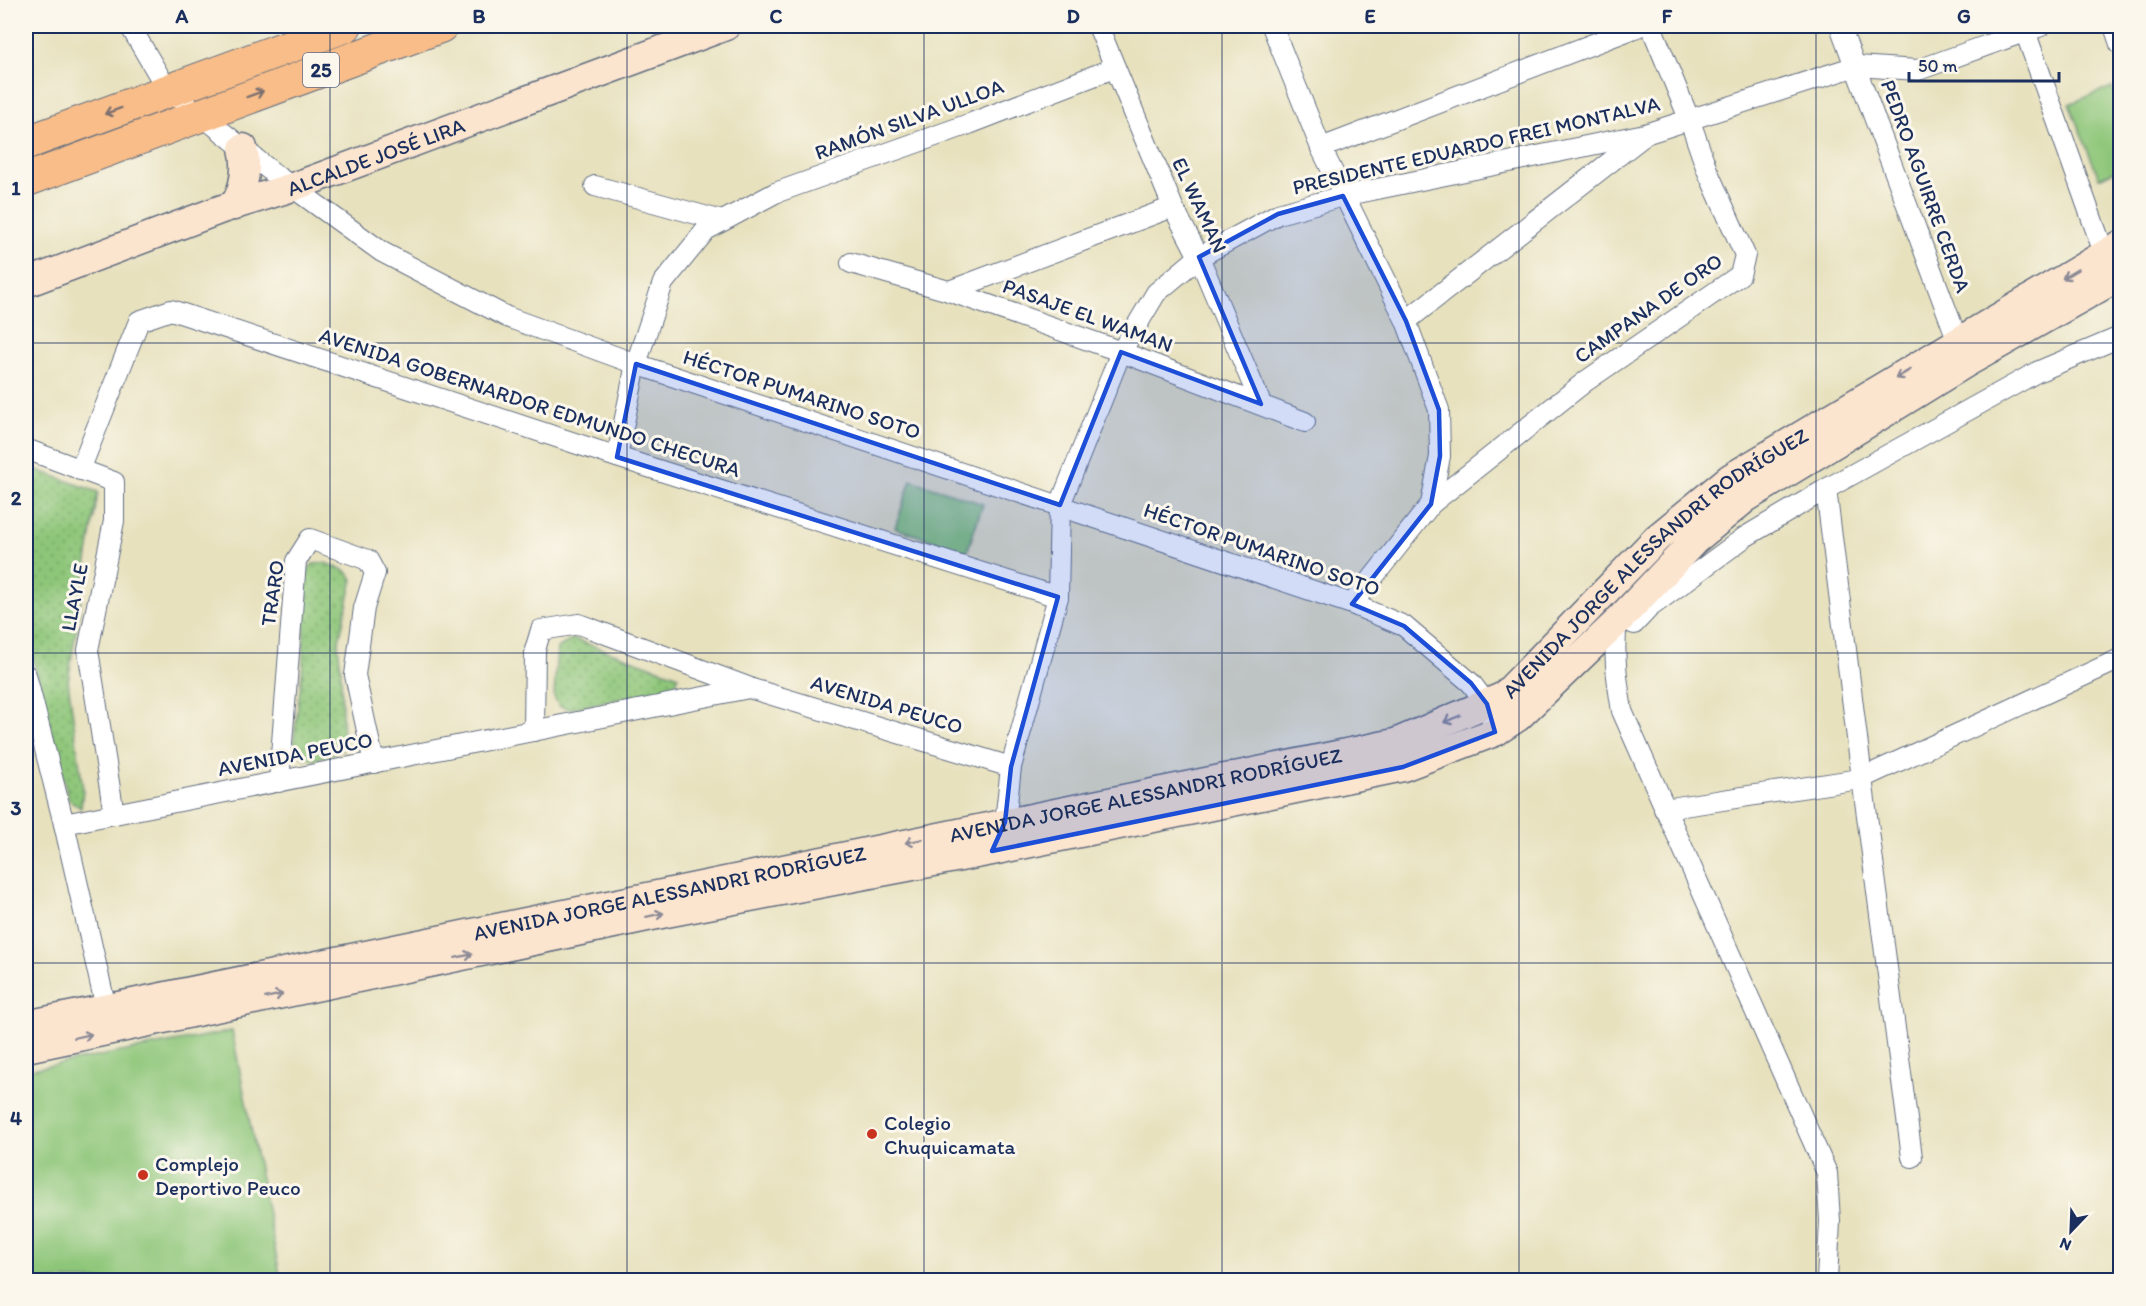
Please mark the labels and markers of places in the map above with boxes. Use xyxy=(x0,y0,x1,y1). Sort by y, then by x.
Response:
place label: Colegio Chuquicamata xyxy=(884,1110,1016,1159)
marker: Colegio Chuquicamata xyxy=(865,1127,879,1141)
place label: Complejo Deportivo Peuco xyxy=(155,1151,301,1200)
marker: Complejo Deportivo Peuco xyxy=(136,1168,150,1182)

